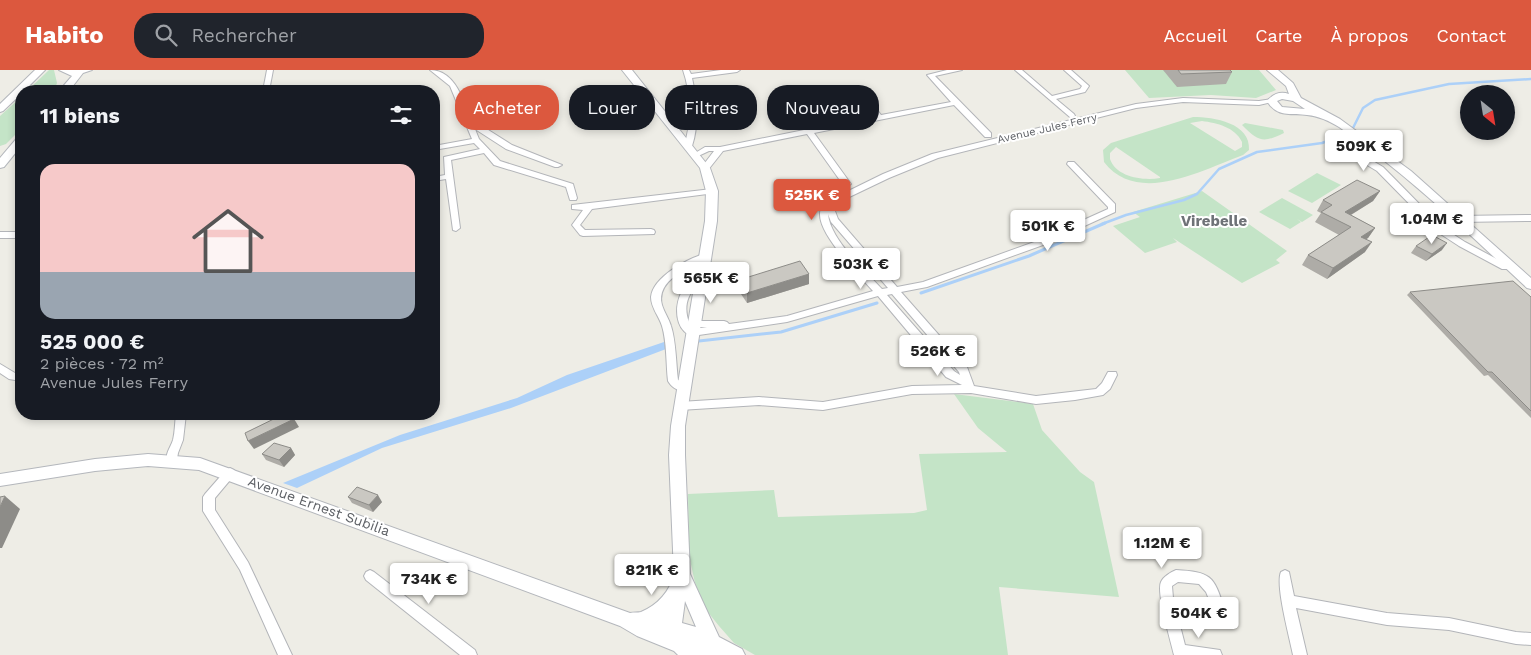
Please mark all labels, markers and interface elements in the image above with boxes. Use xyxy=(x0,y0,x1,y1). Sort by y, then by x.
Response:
search box xyxy=(134,13,484,58)
text: Habito xyxy=(25,21,104,49)
icon: search xyxy=(152,21,180,49)
text: Rechercher xyxy=(192,24,297,47)
text: Accueil xyxy=(1164,25,1227,46)
text: Carte xyxy=(1255,25,1302,46)
text: À propos xyxy=(1330,25,1408,46)
text: Contact xyxy=(1436,25,1506,46)
chip: Acheter xyxy=(455,85,559,130)
chip: Louer xyxy=(569,85,655,130)
chip: Filtres xyxy=(665,85,757,130)
chip: Nouveau xyxy=(767,85,879,130)
north arrow xyxy=(1460,85,1515,140)
map controls xyxy=(1460,85,1515,140)
icon: filters xyxy=(387,101,415,129)
text: 11 biens xyxy=(40,103,120,128)
street label: Avenue Jules Ferry xyxy=(996,111,1098,146)
pin: 509K € xyxy=(1323,129,1405,172)
text: 509K € xyxy=(1336,136,1392,155)
pin: 525K € xyxy=(771,178,853,221)
text: 525K € xyxy=(784,185,840,204)
icon: home xyxy=(183,196,273,286)
pin: 1.04M € xyxy=(1386,202,1478,245)
text: 1.04M € xyxy=(1401,209,1463,228)
pin: 501K € xyxy=(1007,210,1089,252)
district label: Virebelle xyxy=(1181,212,1247,230)
text: 501K € xyxy=(1021,216,1075,235)
pin: 503K € xyxy=(820,248,902,290)
text: 503K € xyxy=(833,254,889,273)
pin: 565K € xyxy=(670,262,752,304)
text: 565K € xyxy=(683,268,739,287)
text: 525 000 € xyxy=(40,329,144,354)
pin: 526K € xyxy=(897,334,979,377)
text: 526K € xyxy=(910,341,966,360)
text: 2 pièces · 72 m² xyxy=(40,354,164,373)
text: Avenue Jules Ferry xyxy=(40,373,188,392)
street label: Avenue Ernest Subilia xyxy=(246,473,392,539)
pin: 1.12M € xyxy=(1116,526,1208,569)
text: 1.12M € xyxy=(1134,533,1190,552)
pin: 821K € xyxy=(611,554,693,596)
text: 821K € xyxy=(625,560,679,579)
pin: 734K € xyxy=(388,562,470,605)
text: 734K € xyxy=(401,569,457,588)
pin: 504K € xyxy=(1158,596,1240,639)
text: 504K € xyxy=(1171,603,1227,622)

